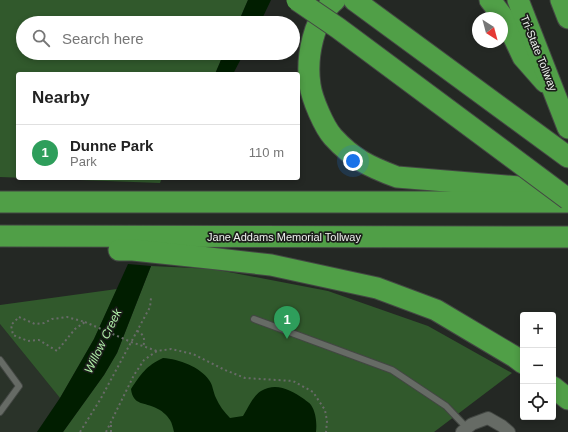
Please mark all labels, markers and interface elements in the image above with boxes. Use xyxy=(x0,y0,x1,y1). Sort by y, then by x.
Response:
north arrow xyxy=(472,12,508,48)
street label: Tri-State Tollway xyxy=(518,13,560,93)
search box xyxy=(16,16,300,60)
icon: search xyxy=(30,27,52,49)
text: Search here xyxy=(62,30,144,47)
text: Nearby xyxy=(32,88,90,107)
text: Dunne Park xyxy=(70,137,153,154)
text: 1 xyxy=(41,145,49,160)
text: 110 m xyxy=(249,145,284,160)
your location xyxy=(343,151,363,171)
text: Park xyxy=(70,154,97,169)
street label: Jane Addams Memorial Tollway xyxy=(207,231,361,243)
water label: Willow Creek xyxy=(81,306,125,375)
pin: 1 xyxy=(274,306,300,339)
map controls xyxy=(520,312,556,420)
button: + xyxy=(520,312,556,348)
button: − xyxy=(520,348,556,384)
button: locate xyxy=(520,384,556,420)

